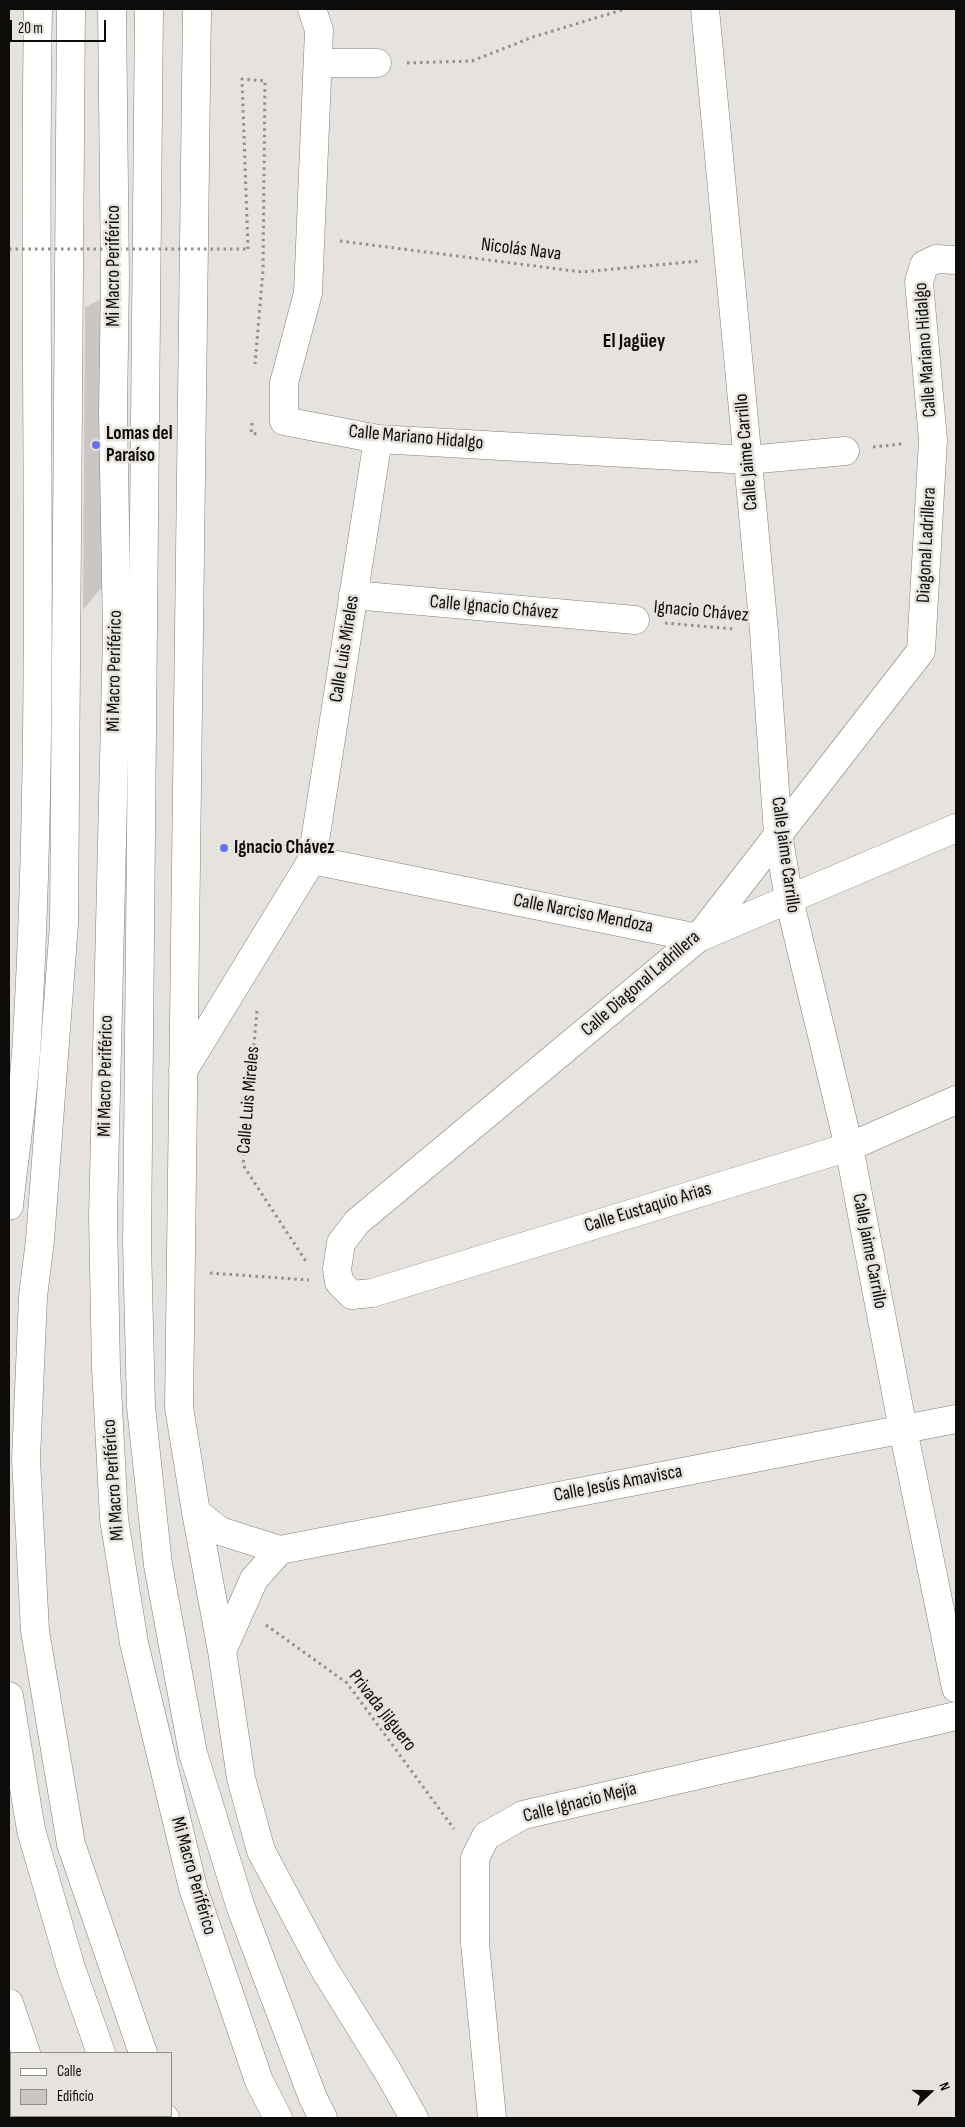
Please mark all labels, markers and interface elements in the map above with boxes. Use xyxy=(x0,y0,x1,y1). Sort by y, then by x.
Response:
scale bar xyxy=(12,10,109,42)
text: 20 m xyxy=(18,19,43,38)
street label: Mi Macro Periférico xyxy=(103,205,125,327)
street label: Nicolás Nava xyxy=(480,234,562,266)
street label: Calle Mariano Hidalgo xyxy=(910,282,942,418)
district label: El Jagüey xyxy=(603,330,665,354)
street label: Calle Jaime Carrillo xyxy=(731,393,763,511)
street label: Calle Mariano Hidalgo xyxy=(348,421,484,455)
place label: Lomas del Paraíso xyxy=(106,423,173,467)
marker: Lomas del Paraíso xyxy=(90,439,102,451)
street label: Diagonal Ladrillera xyxy=(913,486,941,604)
street label: Calle Ignacio Chávez xyxy=(429,591,559,625)
street label: Calle Luis Mireles xyxy=(325,594,365,704)
street label: Ignacio Chávez xyxy=(653,596,749,628)
street label: Mi Macro Periférico xyxy=(103,610,127,732)
street label: Calle Jaime Carrillo xyxy=(766,795,804,915)
place label: Ignacio Chávez xyxy=(234,837,335,859)
marker: Ignacio Chávez xyxy=(218,842,230,854)
street label: Calle Narciso Mendoza xyxy=(511,889,655,939)
street label: Calle Diagonal Ladrillera xyxy=(577,926,705,1042)
street label: Mi Macro Periférico xyxy=(94,1015,118,1137)
street label: Calle Luis Mireles xyxy=(233,1045,265,1155)
street label: Calle Eustaquio Arias xyxy=(582,1178,714,1238)
street label: Calle Jaime Carrillo xyxy=(847,1191,891,1311)
street label: Mi Macro Periférico xyxy=(98,1418,130,1542)
street label: Calle Jesús Amavisca xyxy=(552,1460,684,1508)
street label: Privada Jilguero xyxy=(343,1666,421,1756)
street label: Calle Ignacio Mejía xyxy=(521,1778,639,1828)
street label: Mi Macro Periférico xyxy=(165,1814,221,1938)
legend xyxy=(10,2052,172,2117)
text: Calle xyxy=(57,2062,81,2081)
north arrow xyxy=(905,2067,955,2117)
text: N xyxy=(935,2080,954,2093)
text: Edificio xyxy=(57,2087,94,2106)

